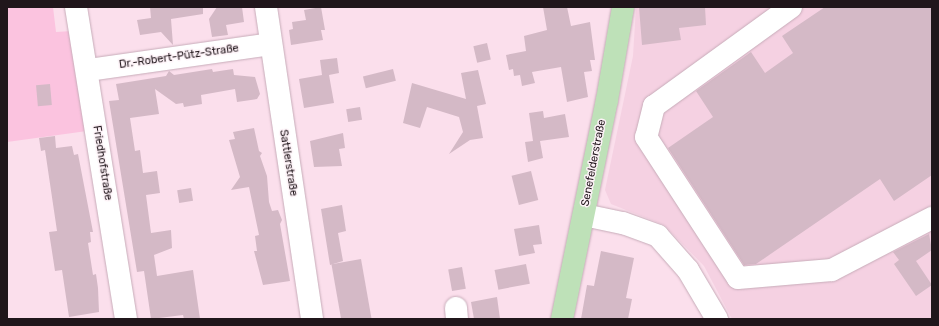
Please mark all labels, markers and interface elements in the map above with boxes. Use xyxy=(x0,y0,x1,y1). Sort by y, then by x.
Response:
street label: Dr.-Robert-Pütz-Straße xyxy=(118,42,240,72)
street label: Senefelderstraße xyxy=(579,118,609,208)
street label: Friedhofstraße xyxy=(90,125,114,201)
street label: Sattlerstraße xyxy=(276,129,300,197)

